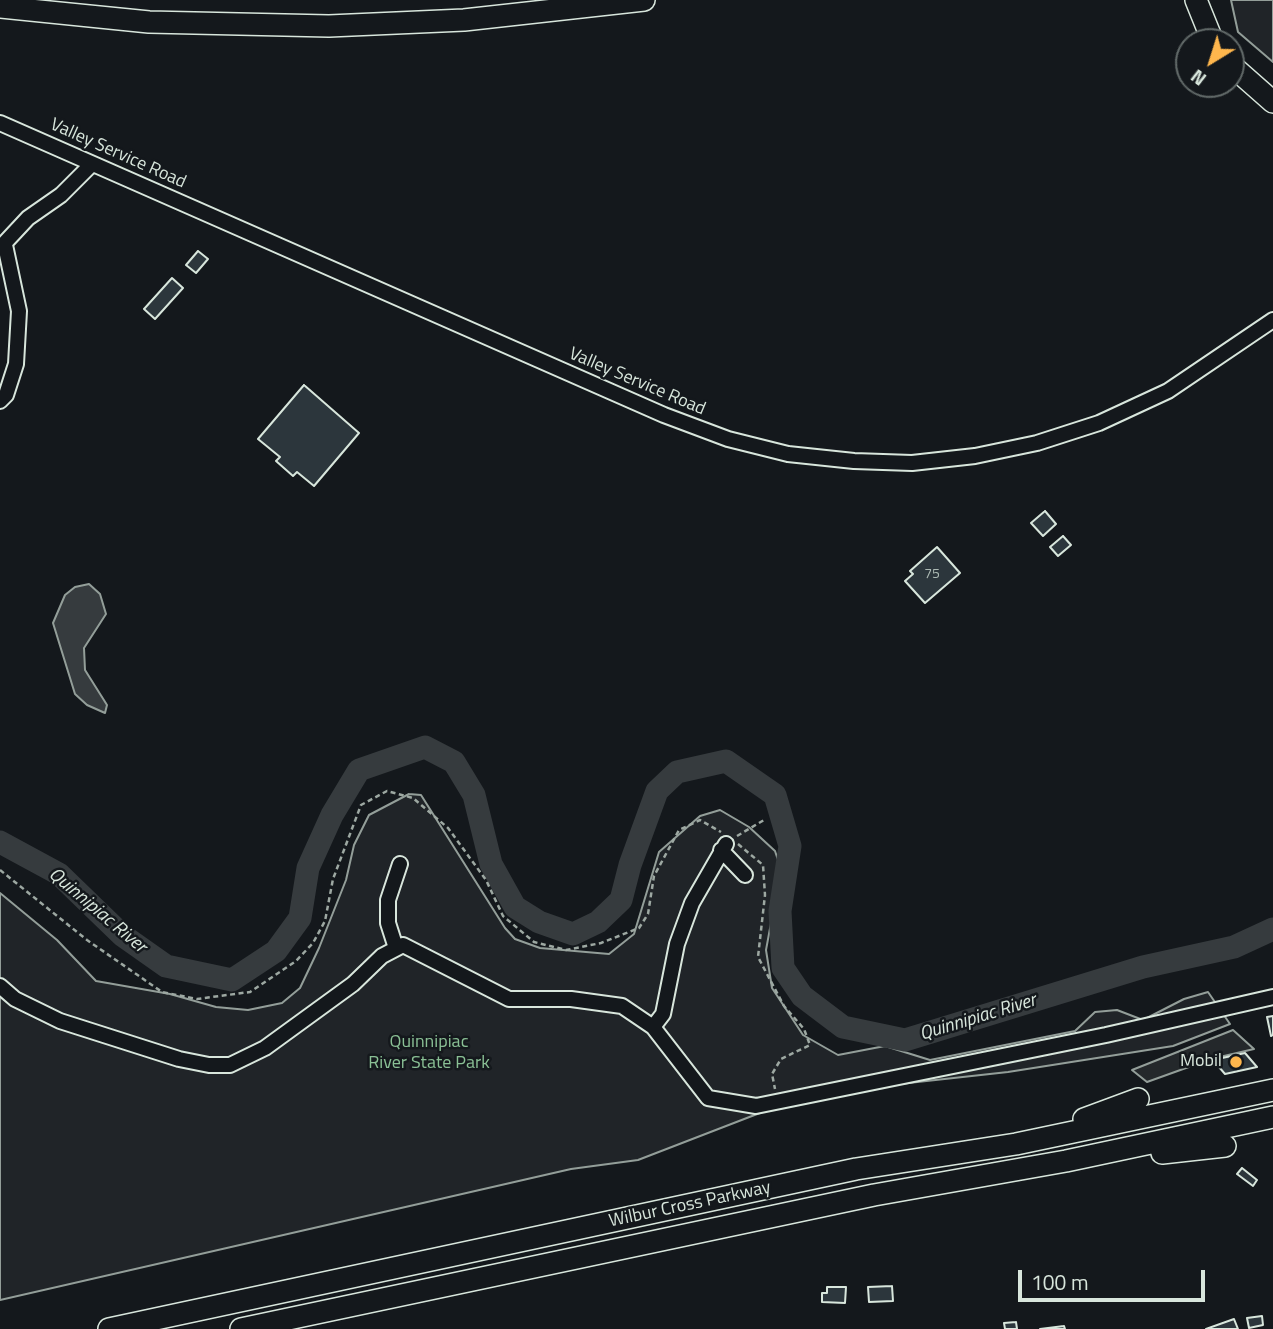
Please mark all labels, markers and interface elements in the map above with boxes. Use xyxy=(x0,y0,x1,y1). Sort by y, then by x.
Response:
north arrow xyxy=(1175,28,1245,98)
text: N xyxy=(1184,63,1212,94)
street label: Valley Service Road xyxy=(47,114,189,194)
street label: Valley Service Road xyxy=(565,343,709,421)
house number: 75 xyxy=(924,567,940,583)
water label: Quinnipiac River xyxy=(43,863,151,959)
water label: Quinnipiac River xyxy=(917,989,1039,1047)
park label: Quinnipiac River State Park xyxy=(368,1032,490,1074)
place label: Mobil xyxy=(1180,1051,1222,1073)
marker: Mobil xyxy=(1228,1054,1244,1070)
street label: Wilbur Cross Parkway xyxy=(607,1177,773,1233)
scale bar xyxy=(1021,1256,1208,1300)
text: 100 m xyxy=(1031,1266,1088,1298)

